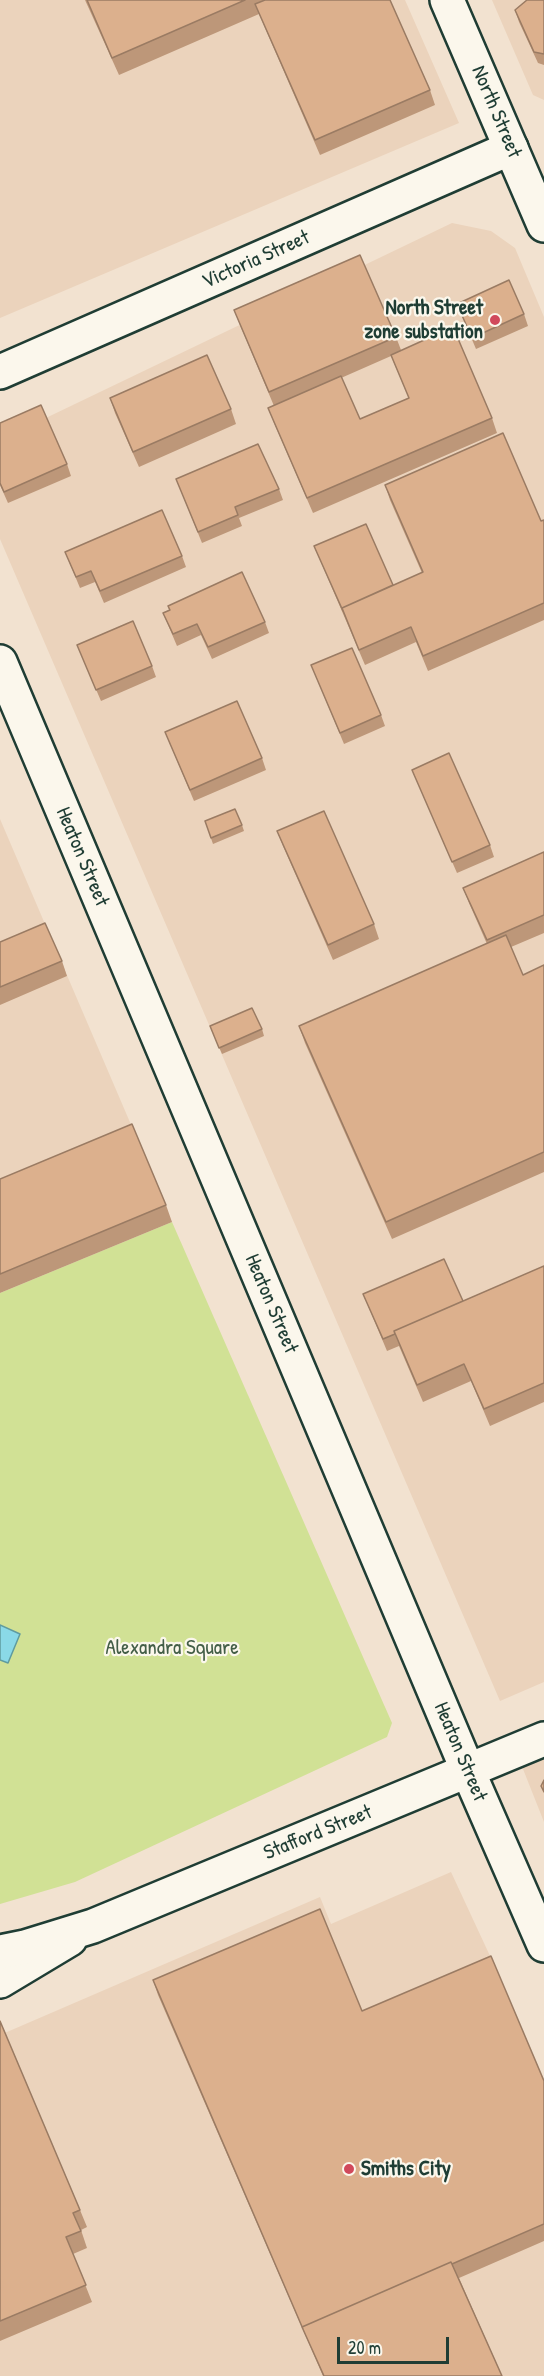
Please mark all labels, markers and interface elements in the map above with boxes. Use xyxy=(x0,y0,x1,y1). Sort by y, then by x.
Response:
street label: North Street xyxy=(465,62,527,162)
street label: Victoria Street xyxy=(198,225,314,295)
place label: North Street zone substation xyxy=(364,295,483,345)
marker: North Street zone substation xyxy=(488,313,502,327)
street label: Heaton Street xyxy=(50,804,114,910)
street label: Heaton Street xyxy=(239,1251,303,1357)
park label: Alexandra Square xyxy=(105,1635,239,1661)
street label: Heaton Street xyxy=(428,1699,492,1805)
street label: Stafford Street xyxy=(260,1800,376,1866)
place label: Smiths City xyxy=(361,2156,451,2182)
marker: Smiths City xyxy=(342,2162,356,2176)
scale bar xyxy=(340,2325,452,2363)
text: 20 m xyxy=(348,2335,381,2360)

